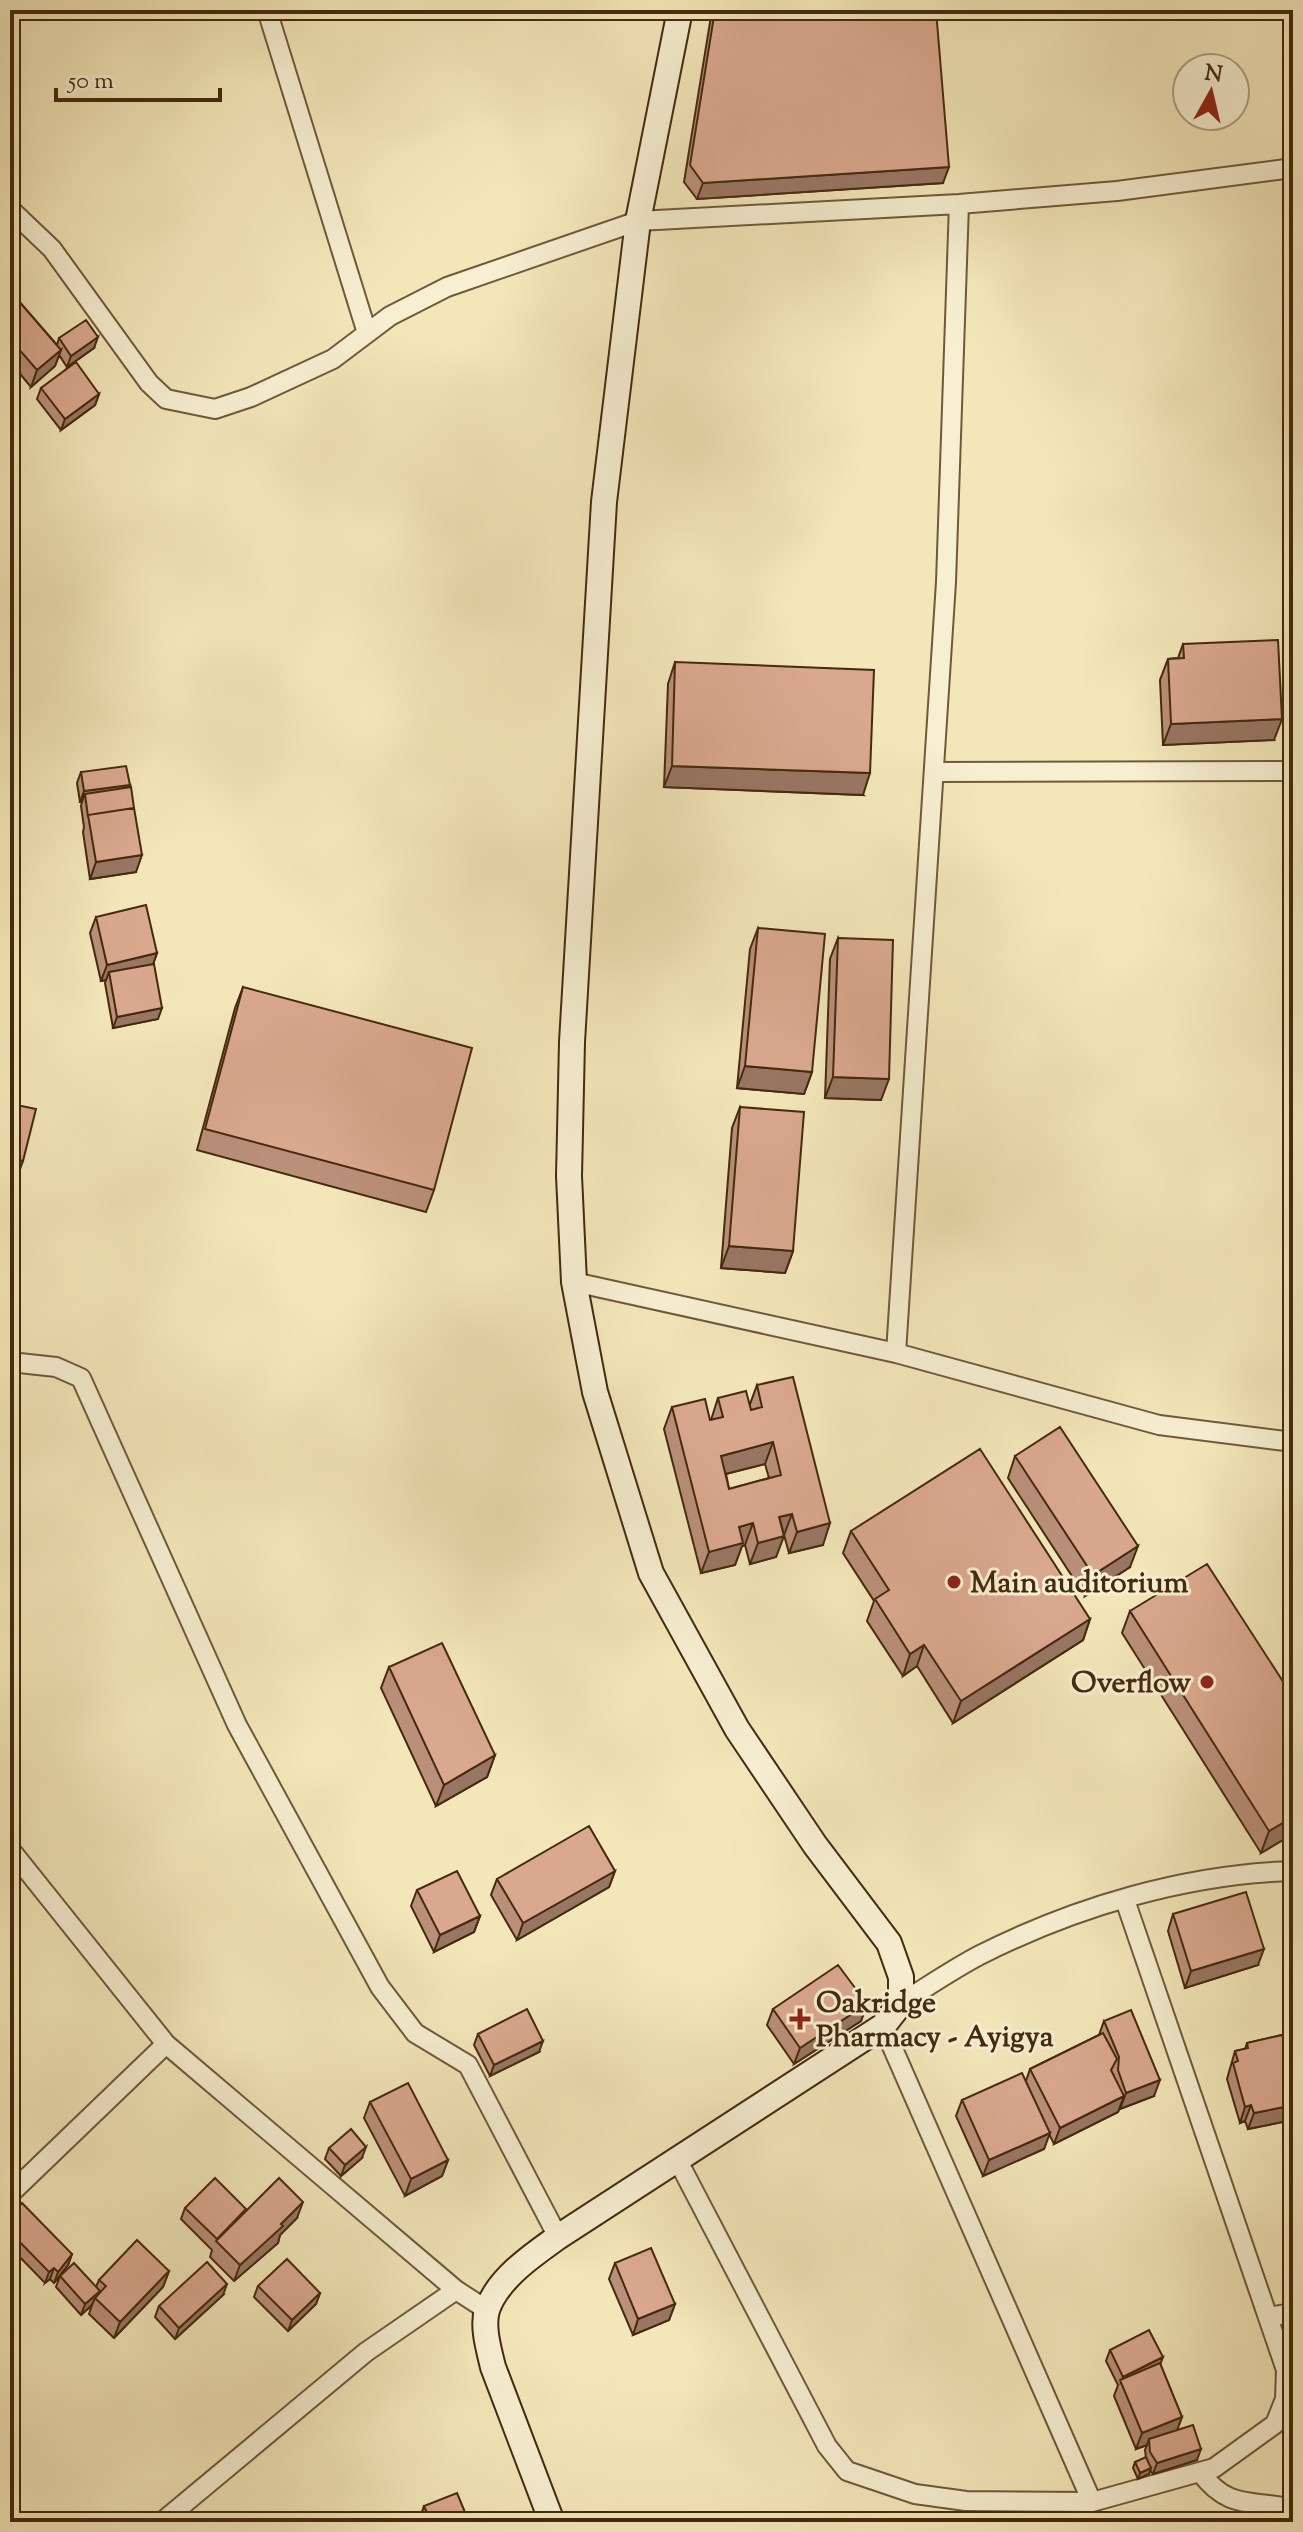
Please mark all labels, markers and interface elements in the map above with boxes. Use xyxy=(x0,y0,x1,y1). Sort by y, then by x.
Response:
scale bar xyxy=(56,52,220,102)
north arrow xyxy=(1171,52,1251,132)
text: N xyxy=(1202,58,1225,92)
text: 50 m xyxy=(66,65,114,99)
place label: Main auditorium xyxy=(970,1563,1189,1606)
marker: Main auditorium xyxy=(945,1573,963,1591)
place label: Overflow xyxy=(1071,1663,1192,1706)
marker: Overflow xyxy=(1198,1673,1216,1691)
place label: Oakridge Pharmacy - Ayigya xyxy=(816,1983,1054,2060)
marker: Oakridge Pharmacy - Ayigya xyxy=(791,2010,809,2028)

